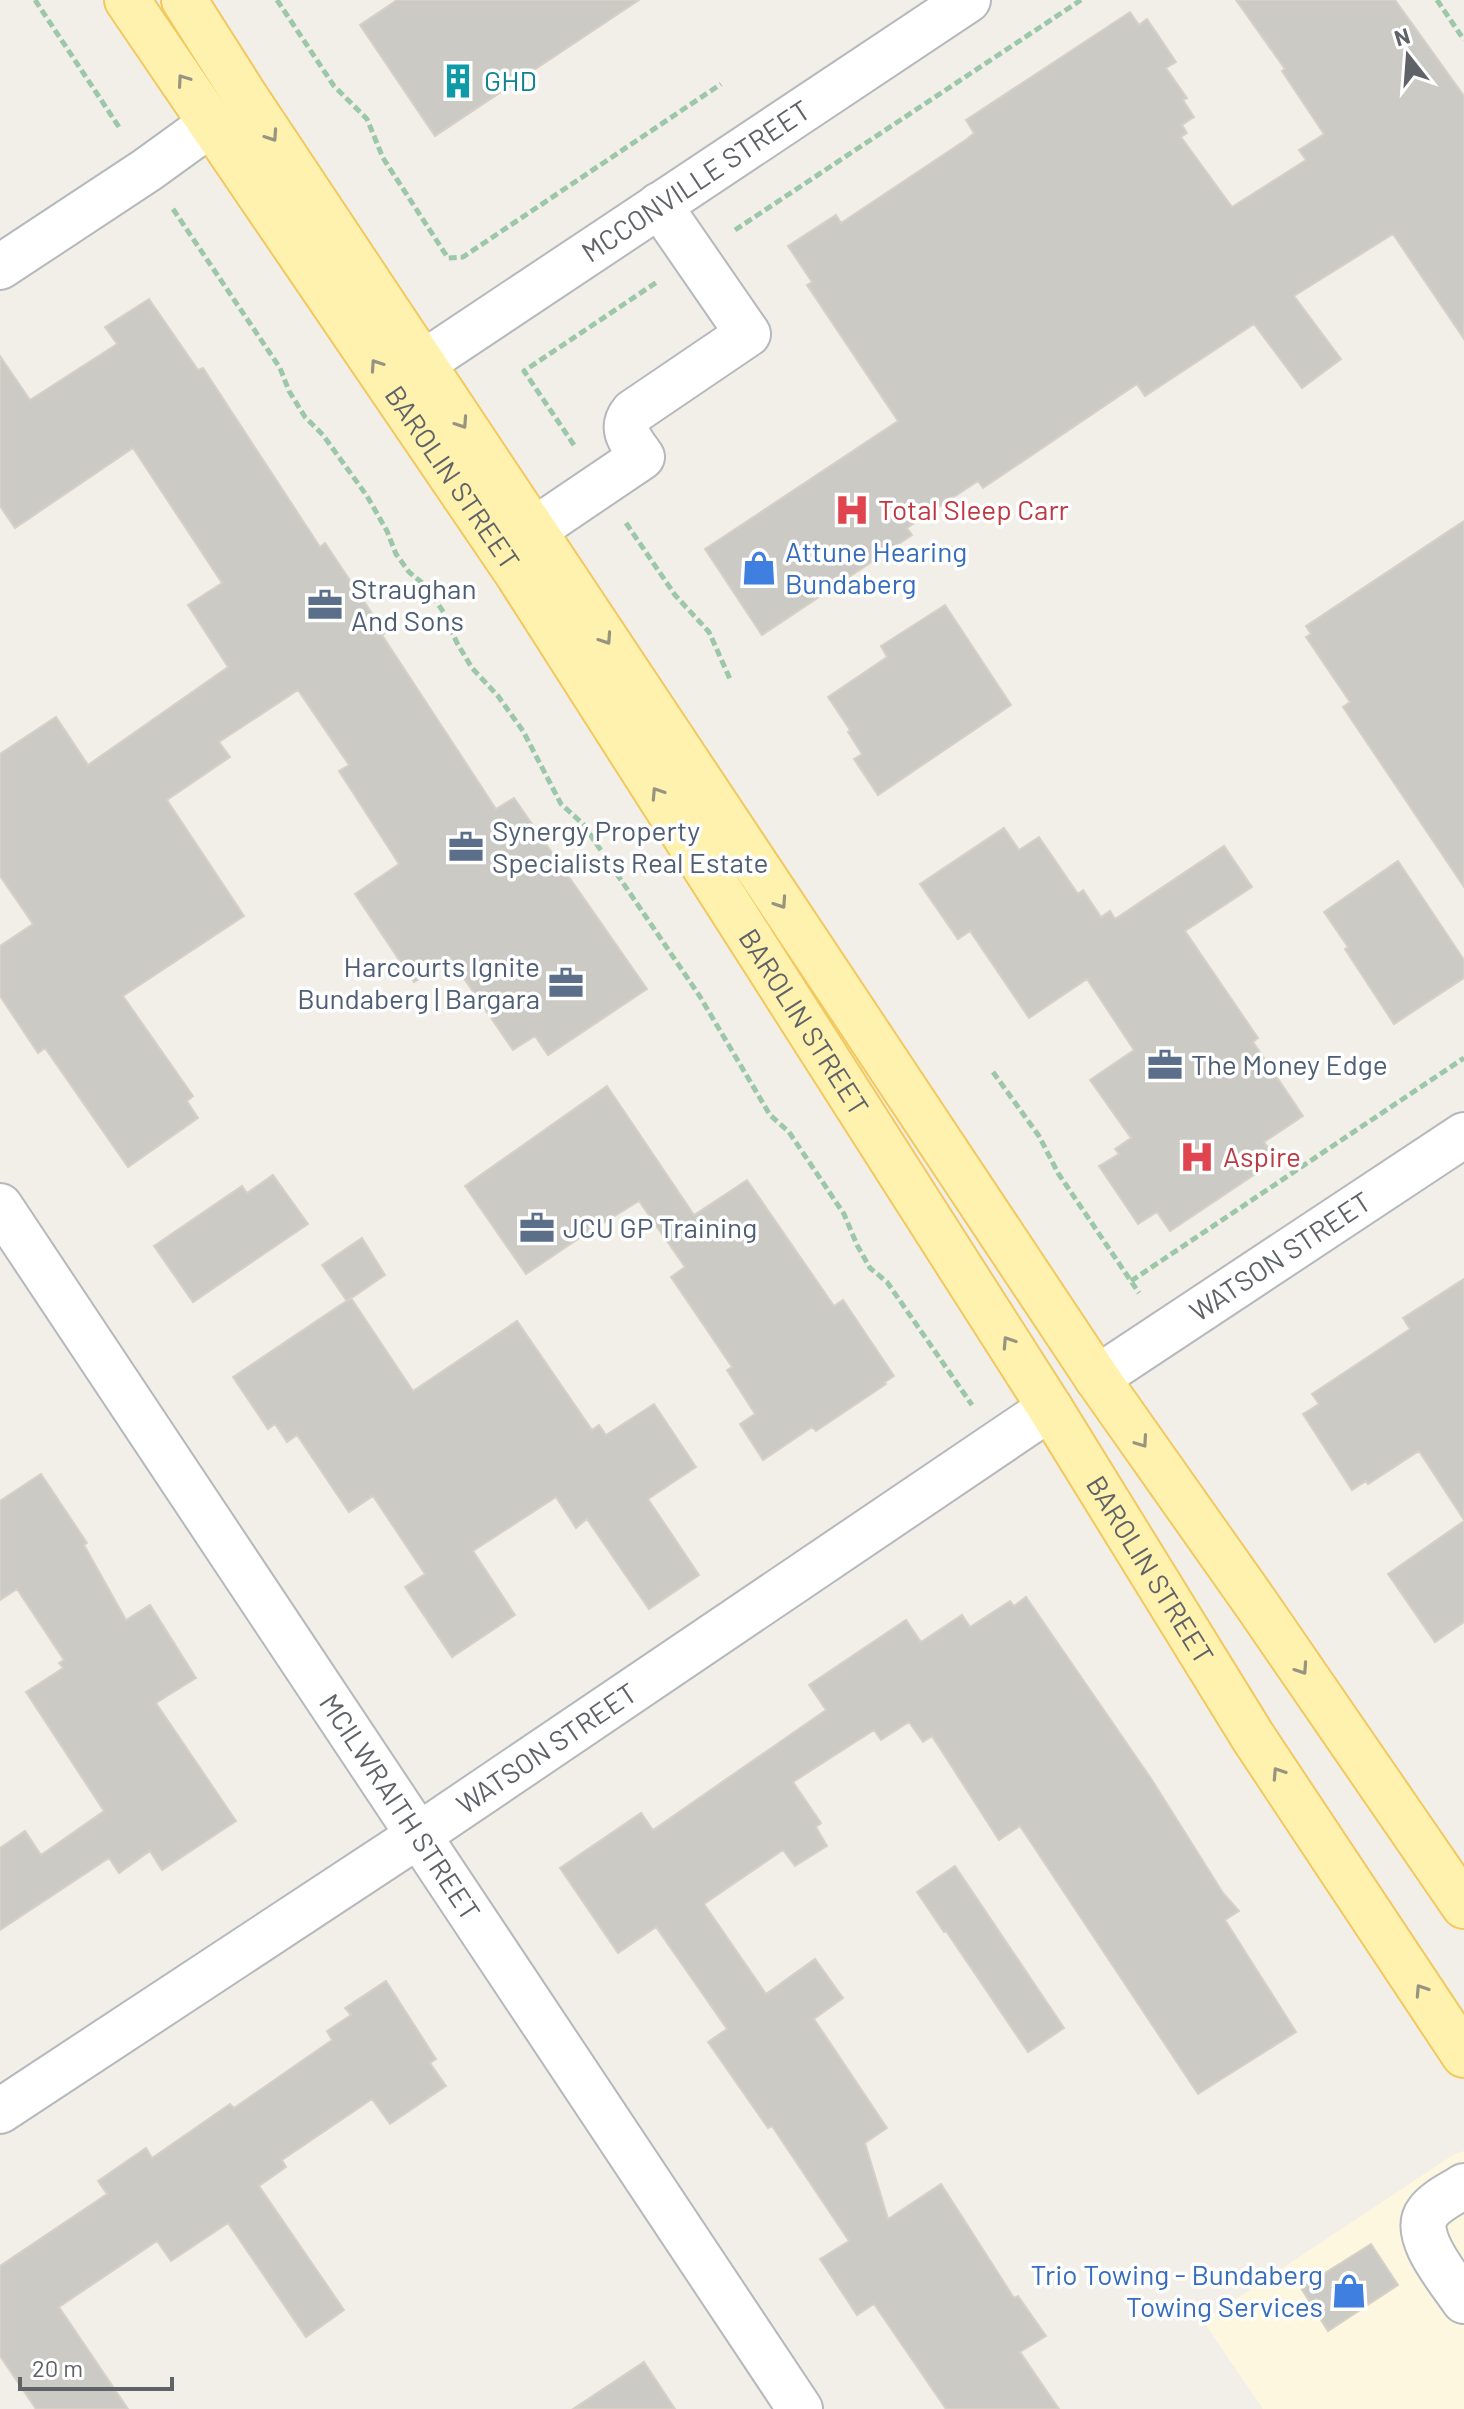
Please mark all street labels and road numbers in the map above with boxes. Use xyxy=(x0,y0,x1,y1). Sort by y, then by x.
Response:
street label: MCCONVILLE STREET xyxy=(575,92,816,269)
street label: BAROLIN STREET xyxy=(379,379,528,576)
street label: BAROLIN STREET xyxy=(732,922,877,1121)
street label: WATSON STREET xyxy=(1183,1184,1377,1328)
street label: BAROLIN STREET xyxy=(1080,1469,1222,1670)
street label: WATSON STREET xyxy=(450,1675,643,1821)
street label: MCILWRAITH STREET xyxy=(313,1687,488,1926)

